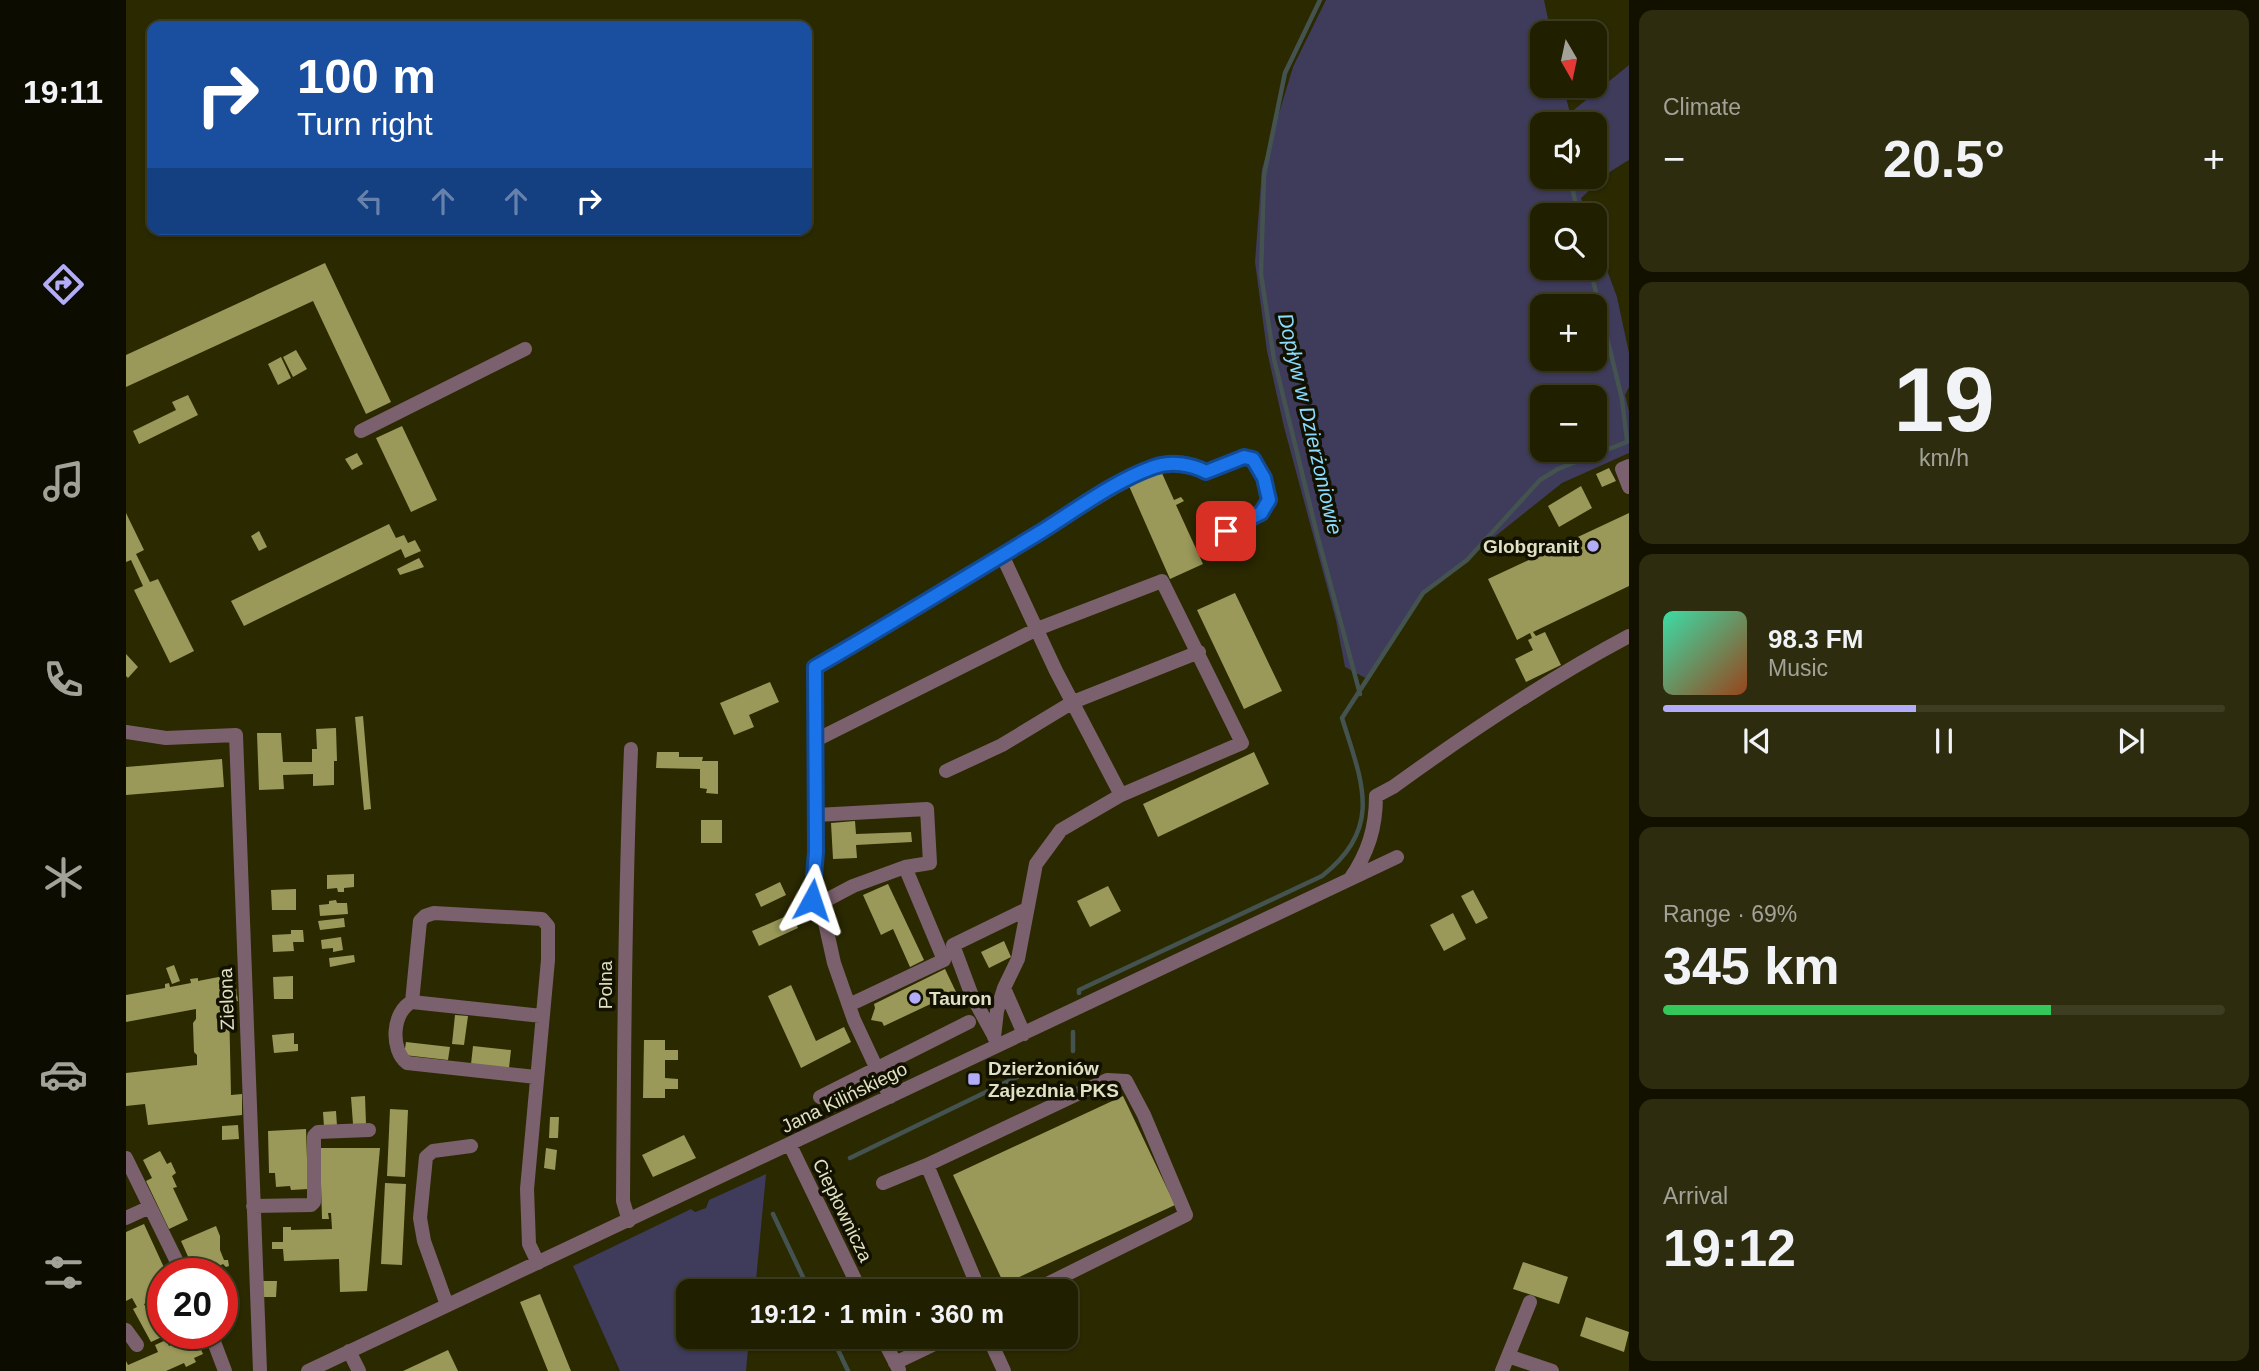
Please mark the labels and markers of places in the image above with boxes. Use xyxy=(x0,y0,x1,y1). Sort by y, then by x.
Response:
pin xyxy=(1196,501,1256,561)
place label: Globgranit xyxy=(1483,536,1580,557)
marker: Globgranit xyxy=(1585,538,1601,554)
place label: Tauron xyxy=(929,988,992,1009)
marker: Tauron xyxy=(907,990,923,1006)
place label: Dzierżoniów Zajezdnia PKS xyxy=(988,1058,1119,1101)
marker: Dzierżoniów Zajezdnia PKS xyxy=(966,1071,982,1087)

